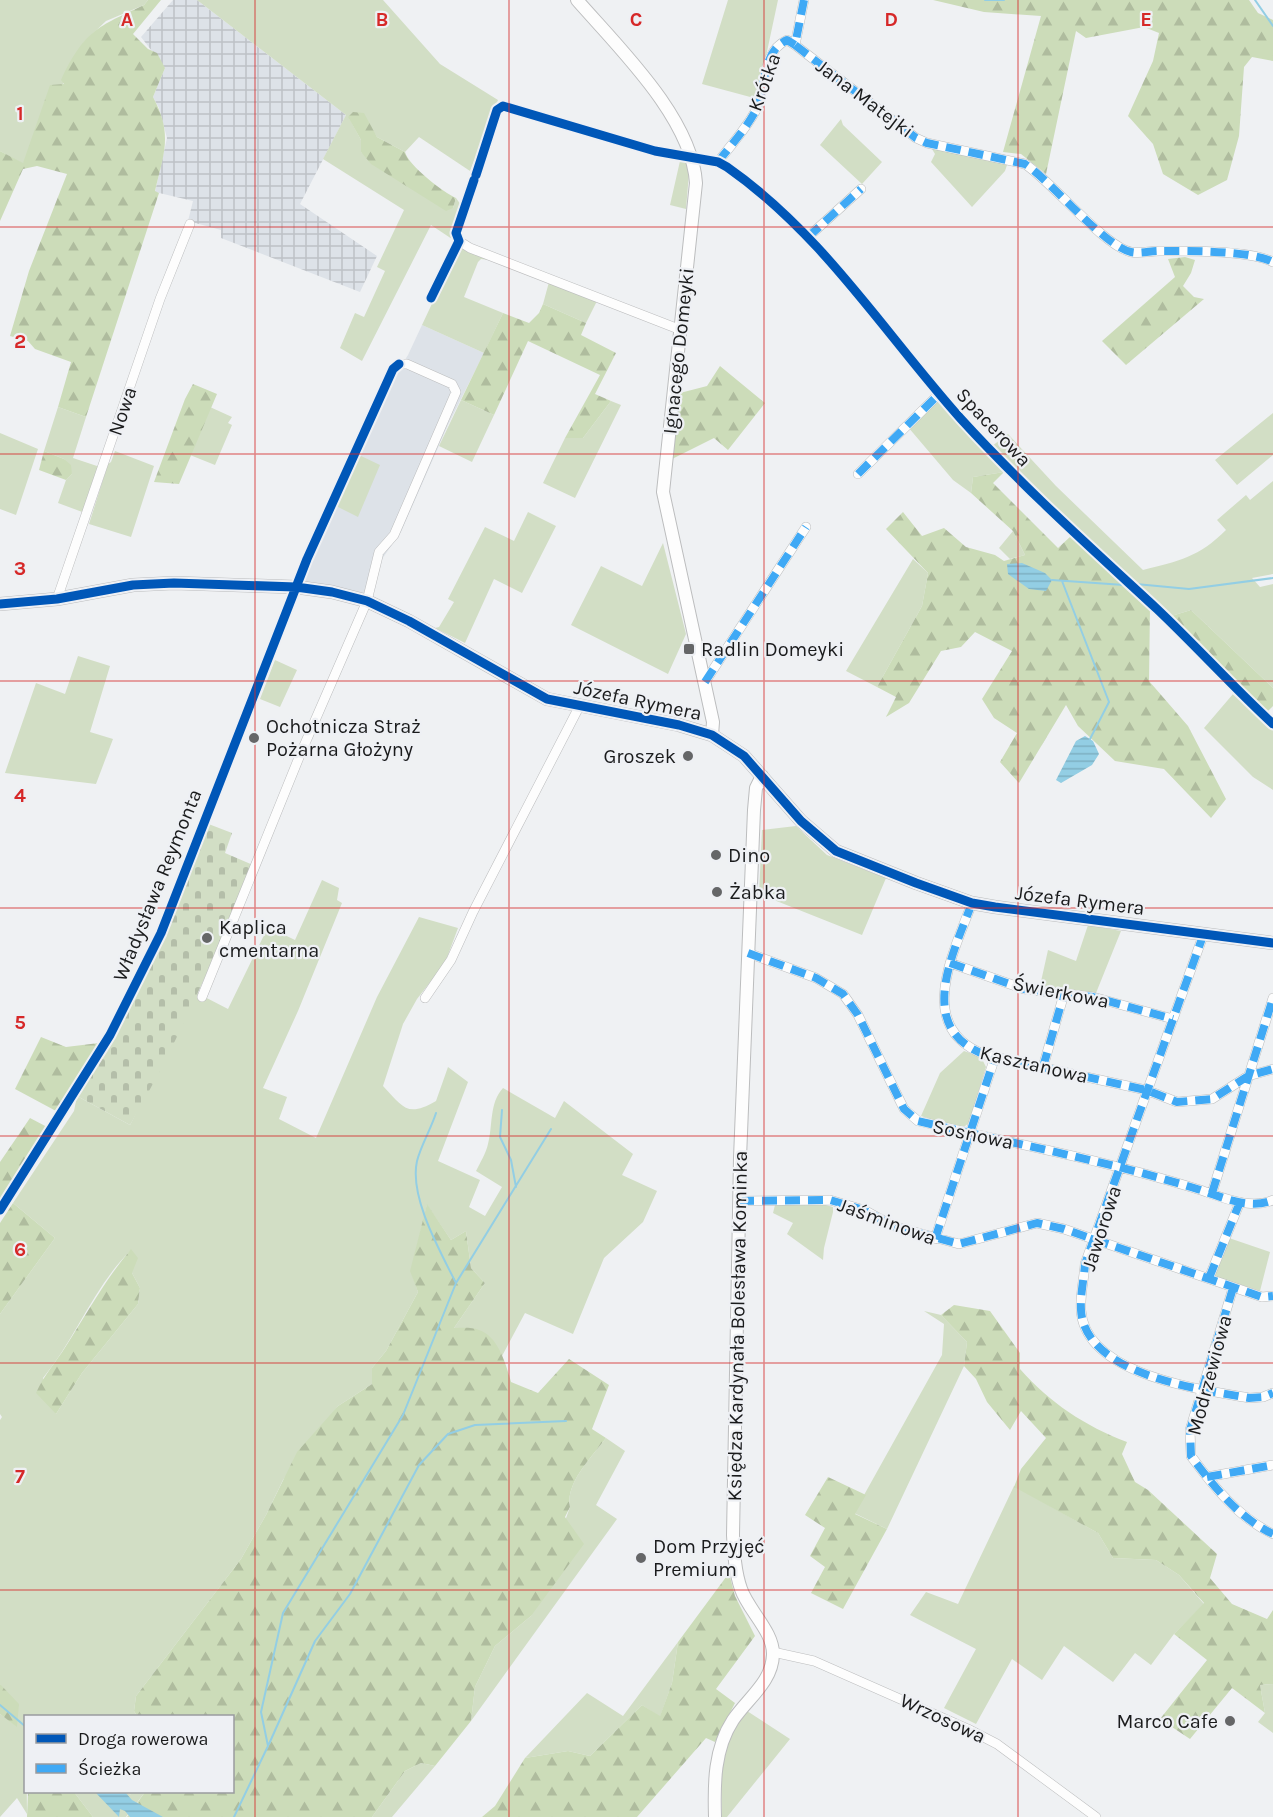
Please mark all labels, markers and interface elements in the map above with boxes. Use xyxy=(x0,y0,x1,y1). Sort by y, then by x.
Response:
text: A xyxy=(121,8,134,31)
text: B xyxy=(376,8,388,31)
text: C xyxy=(630,8,642,31)
text: D xyxy=(884,8,898,31)
text: E xyxy=(1140,8,1152,31)
street label: Krótka xyxy=(743,50,786,114)
street label: Jana Matejki xyxy=(811,54,918,143)
text: 1 xyxy=(16,102,24,125)
street label: Ignacego Domeyki xyxy=(658,267,699,435)
text: 2 xyxy=(14,330,26,353)
street label: Spacerowa xyxy=(951,383,1036,471)
street label: Nowa xyxy=(103,384,142,439)
text: 3 xyxy=(14,557,26,580)
place label: Radlin Domeyki xyxy=(701,638,844,661)
marker: Radlin Domeyki xyxy=(682,642,696,656)
street label: Józefa Rymera xyxy=(572,676,704,725)
place label: Ochotnicza Straż Pożarna Głożyny xyxy=(266,715,421,761)
marker: Ochotnicza Straż Pożarna Głożyny xyxy=(247,731,261,745)
place label: Groszek xyxy=(603,745,676,768)
marker: Groszek xyxy=(681,749,695,763)
text: 4 xyxy=(14,784,26,807)
street label: Władysława Reymonta xyxy=(108,786,207,985)
place label: Dino xyxy=(728,844,770,867)
marker: Dino xyxy=(709,848,723,862)
place label: Żabka xyxy=(729,881,786,904)
street label: Józefa Rymera xyxy=(1014,881,1146,920)
marker: Żabka xyxy=(710,885,724,899)
place label: Kaplica cmentarna xyxy=(219,916,319,962)
marker: Kaplica cmentarna xyxy=(200,931,214,945)
street label: Świerkowa xyxy=(1011,971,1111,1013)
text: 5 xyxy=(14,1011,26,1034)
street label: Kasztanowa xyxy=(978,1041,1090,1088)
street label: Sosnowa xyxy=(930,1115,1015,1154)
street label: Księdza Kardynała Bolesława Kominka xyxy=(723,1150,752,1502)
street label: Jaworowa xyxy=(1077,1183,1126,1274)
street label: Jaśminowa xyxy=(835,1193,939,1250)
text: 6 xyxy=(14,1238,26,1261)
street label: Modrzewiowa xyxy=(1182,1312,1237,1438)
text: 7 xyxy=(15,1465,25,1488)
place label: Dom Przyjęć Premium xyxy=(653,1535,765,1581)
marker: Dom Przyjęć Premium xyxy=(634,1551,648,1565)
street label: Wrzosowa xyxy=(896,1689,989,1748)
place label: Marco Cafe xyxy=(1116,1710,1218,1733)
marker: Marco Cafe xyxy=(1223,1714,1237,1728)
legend xyxy=(24,1715,234,1793)
text: Droga rowerowa xyxy=(78,1728,209,1750)
text: Ścieżka xyxy=(78,1757,141,1780)

